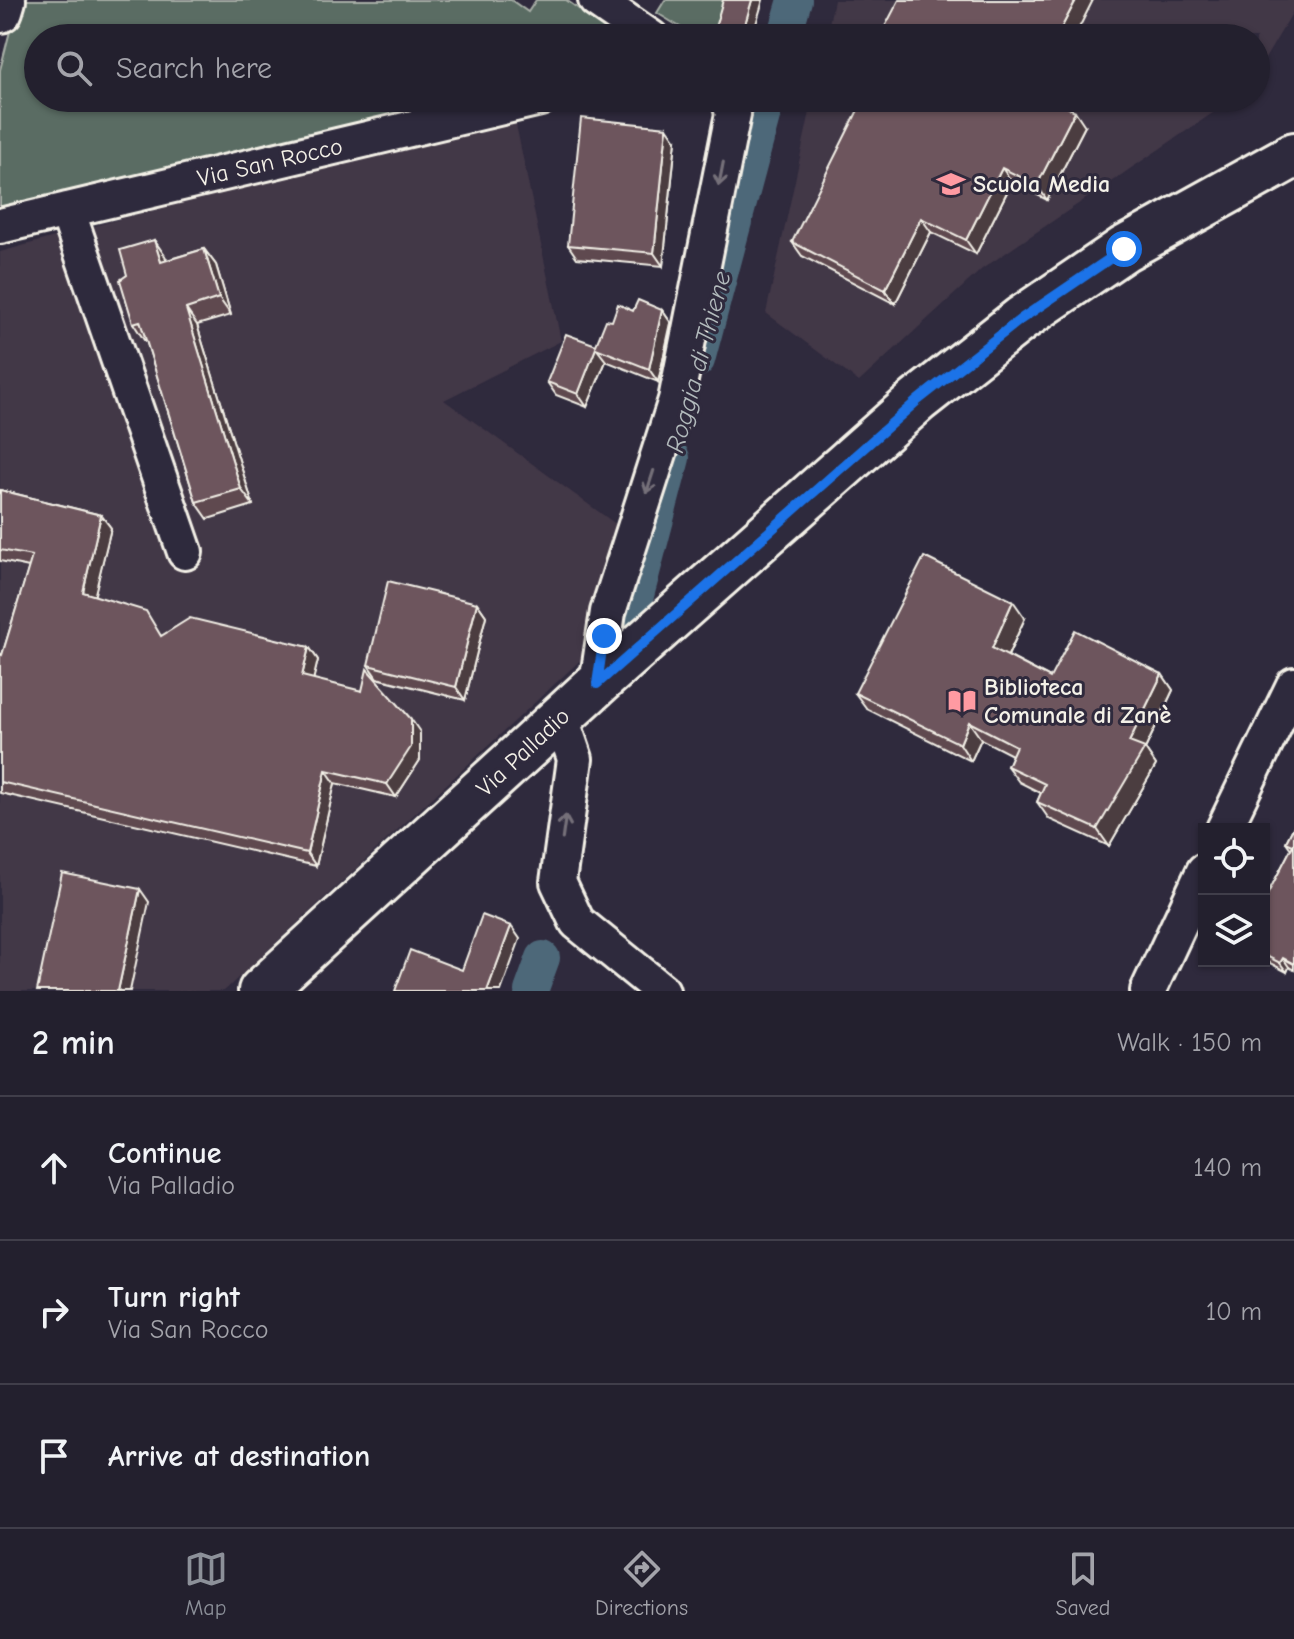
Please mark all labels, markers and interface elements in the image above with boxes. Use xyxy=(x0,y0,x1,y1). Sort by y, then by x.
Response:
search box xyxy=(24,24,1270,112)
icon: search xyxy=(52,46,96,90)
text: Search here xyxy=(116,51,272,86)
street label: Via San Rocco xyxy=(195,132,345,192)
one-way arrow xyxy=(713,161,728,187)
school or university icon: Scuola Media xyxy=(936,169,966,199)
place label: Scuola Media xyxy=(973,170,1110,198)
route start xyxy=(1106,231,1142,267)
water label: Roggia di Thiene xyxy=(660,268,738,456)
one-way arrow xyxy=(641,469,656,494)
route end xyxy=(586,618,622,654)
place label: Biblioteca Comunale di Zanè xyxy=(984,673,1172,729)
library icon: Biblioteca Comunale di Zanè xyxy=(947,686,977,716)
street label: Via Palladio xyxy=(471,702,575,802)
one-way arrow xyxy=(557,815,572,840)
map controls xyxy=(1198,823,1270,967)
button: locate xyxy=(1198,823,1270,895)
button: layers xyxy=(1198,895,1270,967)
text: 2 min xyxy=(32,1023,115,1063)
text: Walk · 150 m xyxy=(1117,1028,1262,1058)
text: Continue xyxy=(108,1136,222,1171)
icon: ahead xyxy=(32,1146,76,1190)
text: 140 m xyxy=(1193,1153,1262,1183)
text: Via Palladio xyxy=(108,1171,235,1201)
text: Turn right xyxy=(108,1280,240,1315)
icon: right xyxy=(32,1290,76,1334)
text: 10 m xyxy=(1206,1297,1262,1327)
text: Via San Rocco xyxy=(108,1315,269,1345)
icon: arrive xyxy=(32,1434,76,1478)
text: Arrive at destination xyxy=(108,1439,370,1474)
tab: Map xyxy=(184,1547,228,1621)
tab: Directions xyxy=(595,1547,688,1621)
tab: Saved xyxy=(1055,1547,1110,1621)

